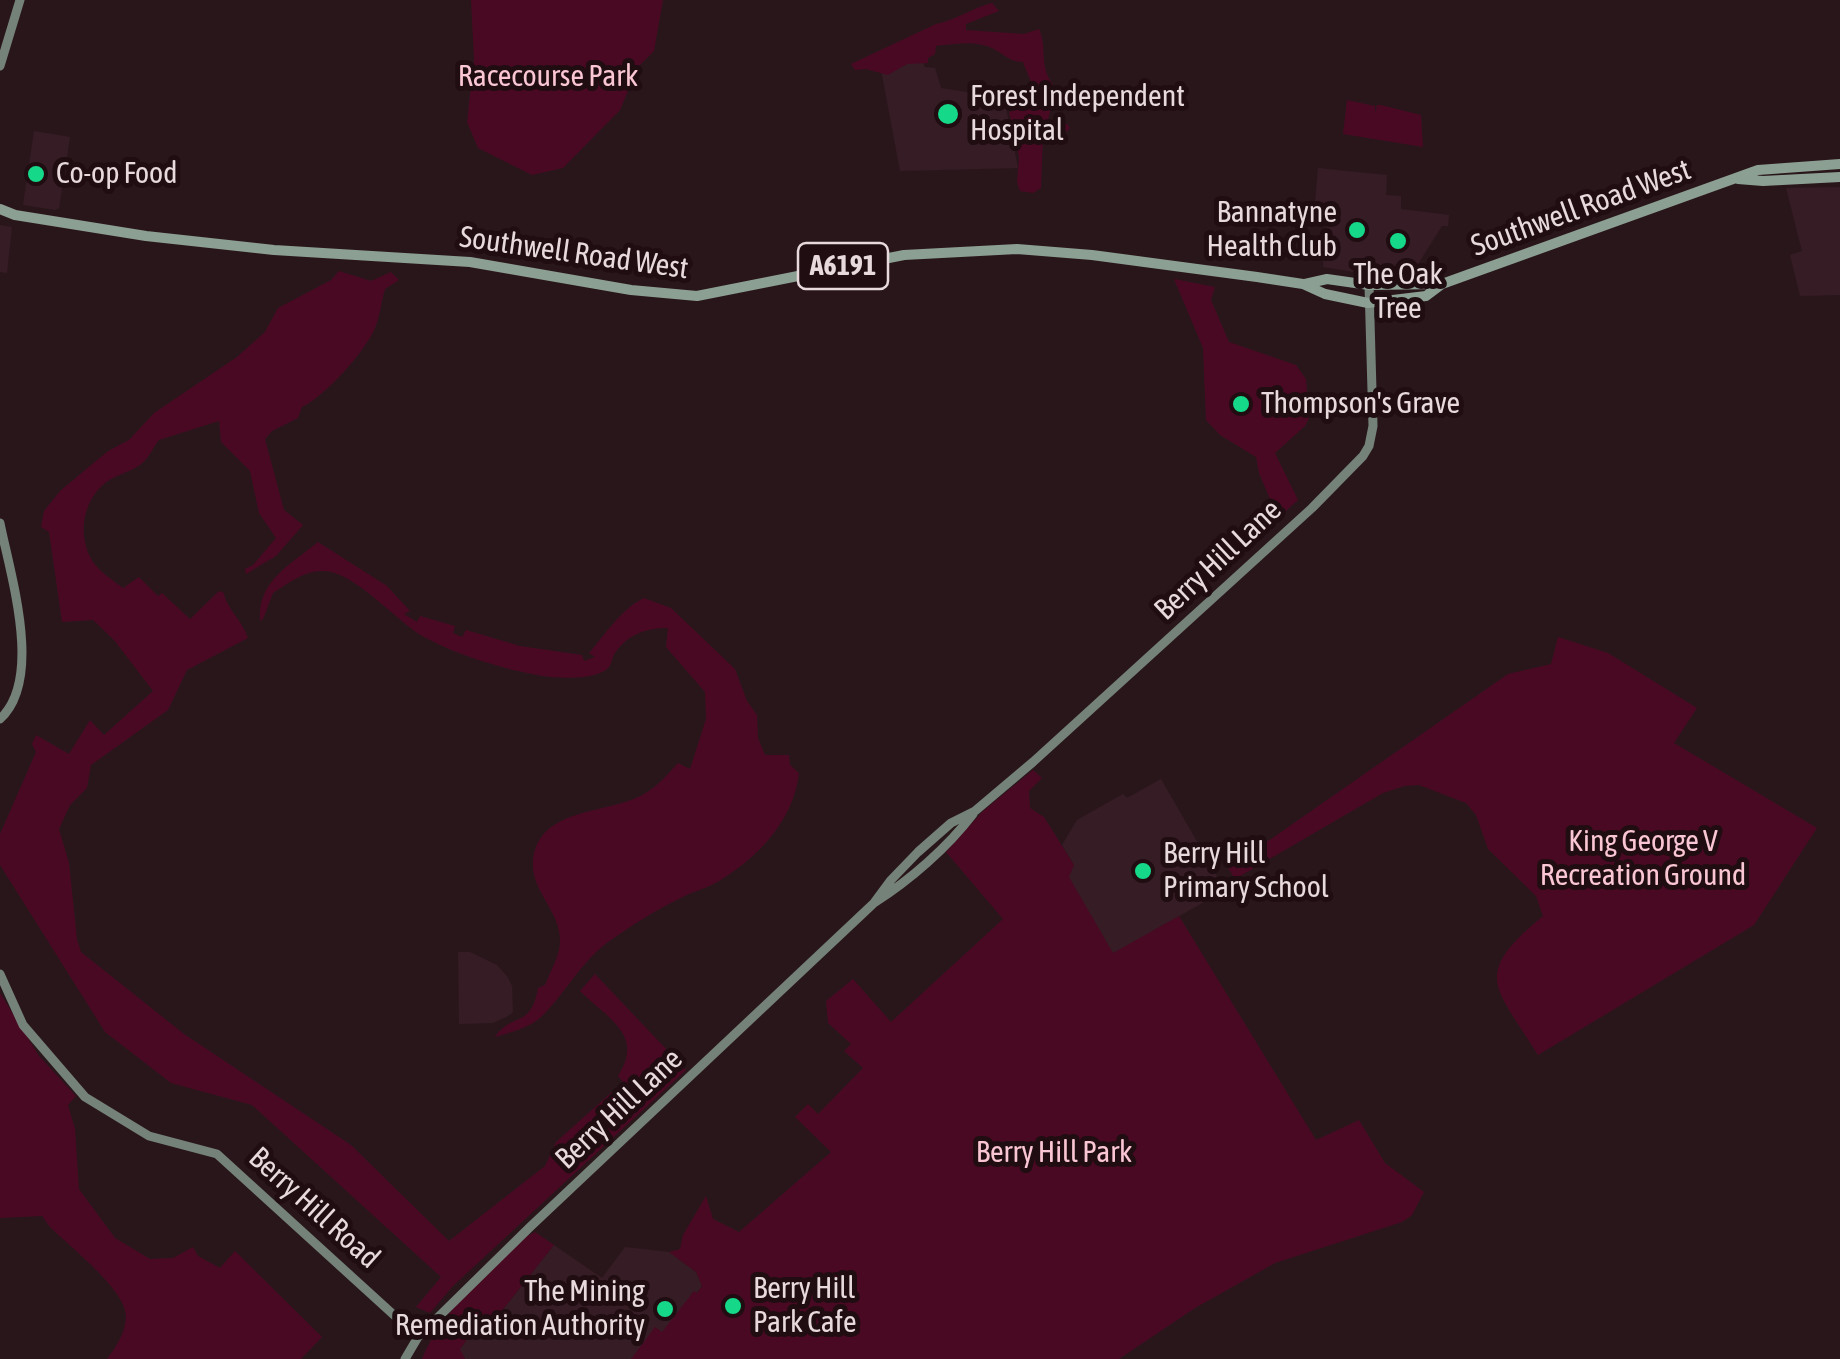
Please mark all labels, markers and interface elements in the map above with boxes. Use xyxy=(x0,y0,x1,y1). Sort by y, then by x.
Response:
park label: Racecourse Park xyxy=(458,59,638,95)
place label: Forest Independent Hospital xyxy=(970,79,1185,150)
marker: Forest Independent Hospital xyxy=(935,101,961,127)
street label: Southwell Road West xyxy=(1466,152,1696,264)
place label: Co-op Food xyxy=(56,156,177,192)
marker: Co-op Food xyxy=(25,163,47,185)
place label: Bannatyne Health Club xyxy=(1207,195,1337,266)
street label: Southwell Road West xyxy=(457,219,691,287)
marker: Bannatyne Health Club xyxy=(1346,219,1368,241)
marker: The Oak Tree xyxy=(1387,230,1409,252)
road number: A6191 xyxy=(798,243,888,289)
place label: The Oak Tree xyxy=(1353,257,1443,328)
place label: Thompson's Grave xyxy=(1261,386,1460,422)
marker: Thompson's Grave xyxy=(1230,393,1252,415)
street label: Berry Hill Lane xyxy=(1147,492,1289,628)
park label: King George V Recreation Ground xyxy=(1540,824,1746,894)
place label: Berry Hill Primary School xyxy=(1163,836,1329,906)
marker: Berry Hill Primary School xyxy=(1132,860,1154,882)
street label: Berry Hill Lane xyxy=(548,1041,690,1177)
park label: Berry Hill Park xyxy=(976,1135,1132,1171)
street label: Berry Hill Road xyxy=(241,1140,387,1276)
place label: Berry Hill Park Cafe xyxy=(753,1271,857,1342)
place label: The Mining Remediation Authority xyxy=(395,1274,645,1344)
marker: Berry Hill Park Cafe xyxy=(722,1295,744,1317)
marker: The Mining Remediation Authority xyxy=(654,1298,676,1320)

